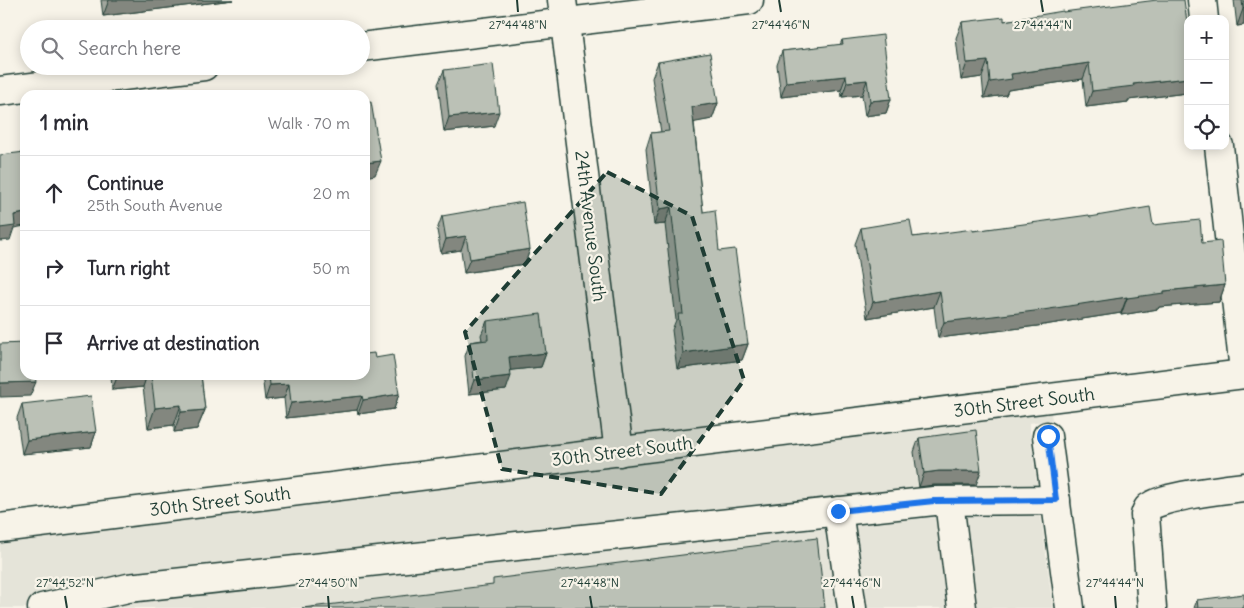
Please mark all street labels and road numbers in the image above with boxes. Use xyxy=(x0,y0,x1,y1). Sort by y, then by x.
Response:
street label: 24th Avenue South xyxy=(570,149,612,303)
street label: 30th Street South xyxy=(952,382,1096,422)
street label: 30th Street South xyxy=(550,431,694,471)
street label: 30th Street South xyxy=(148,481,292,521)

